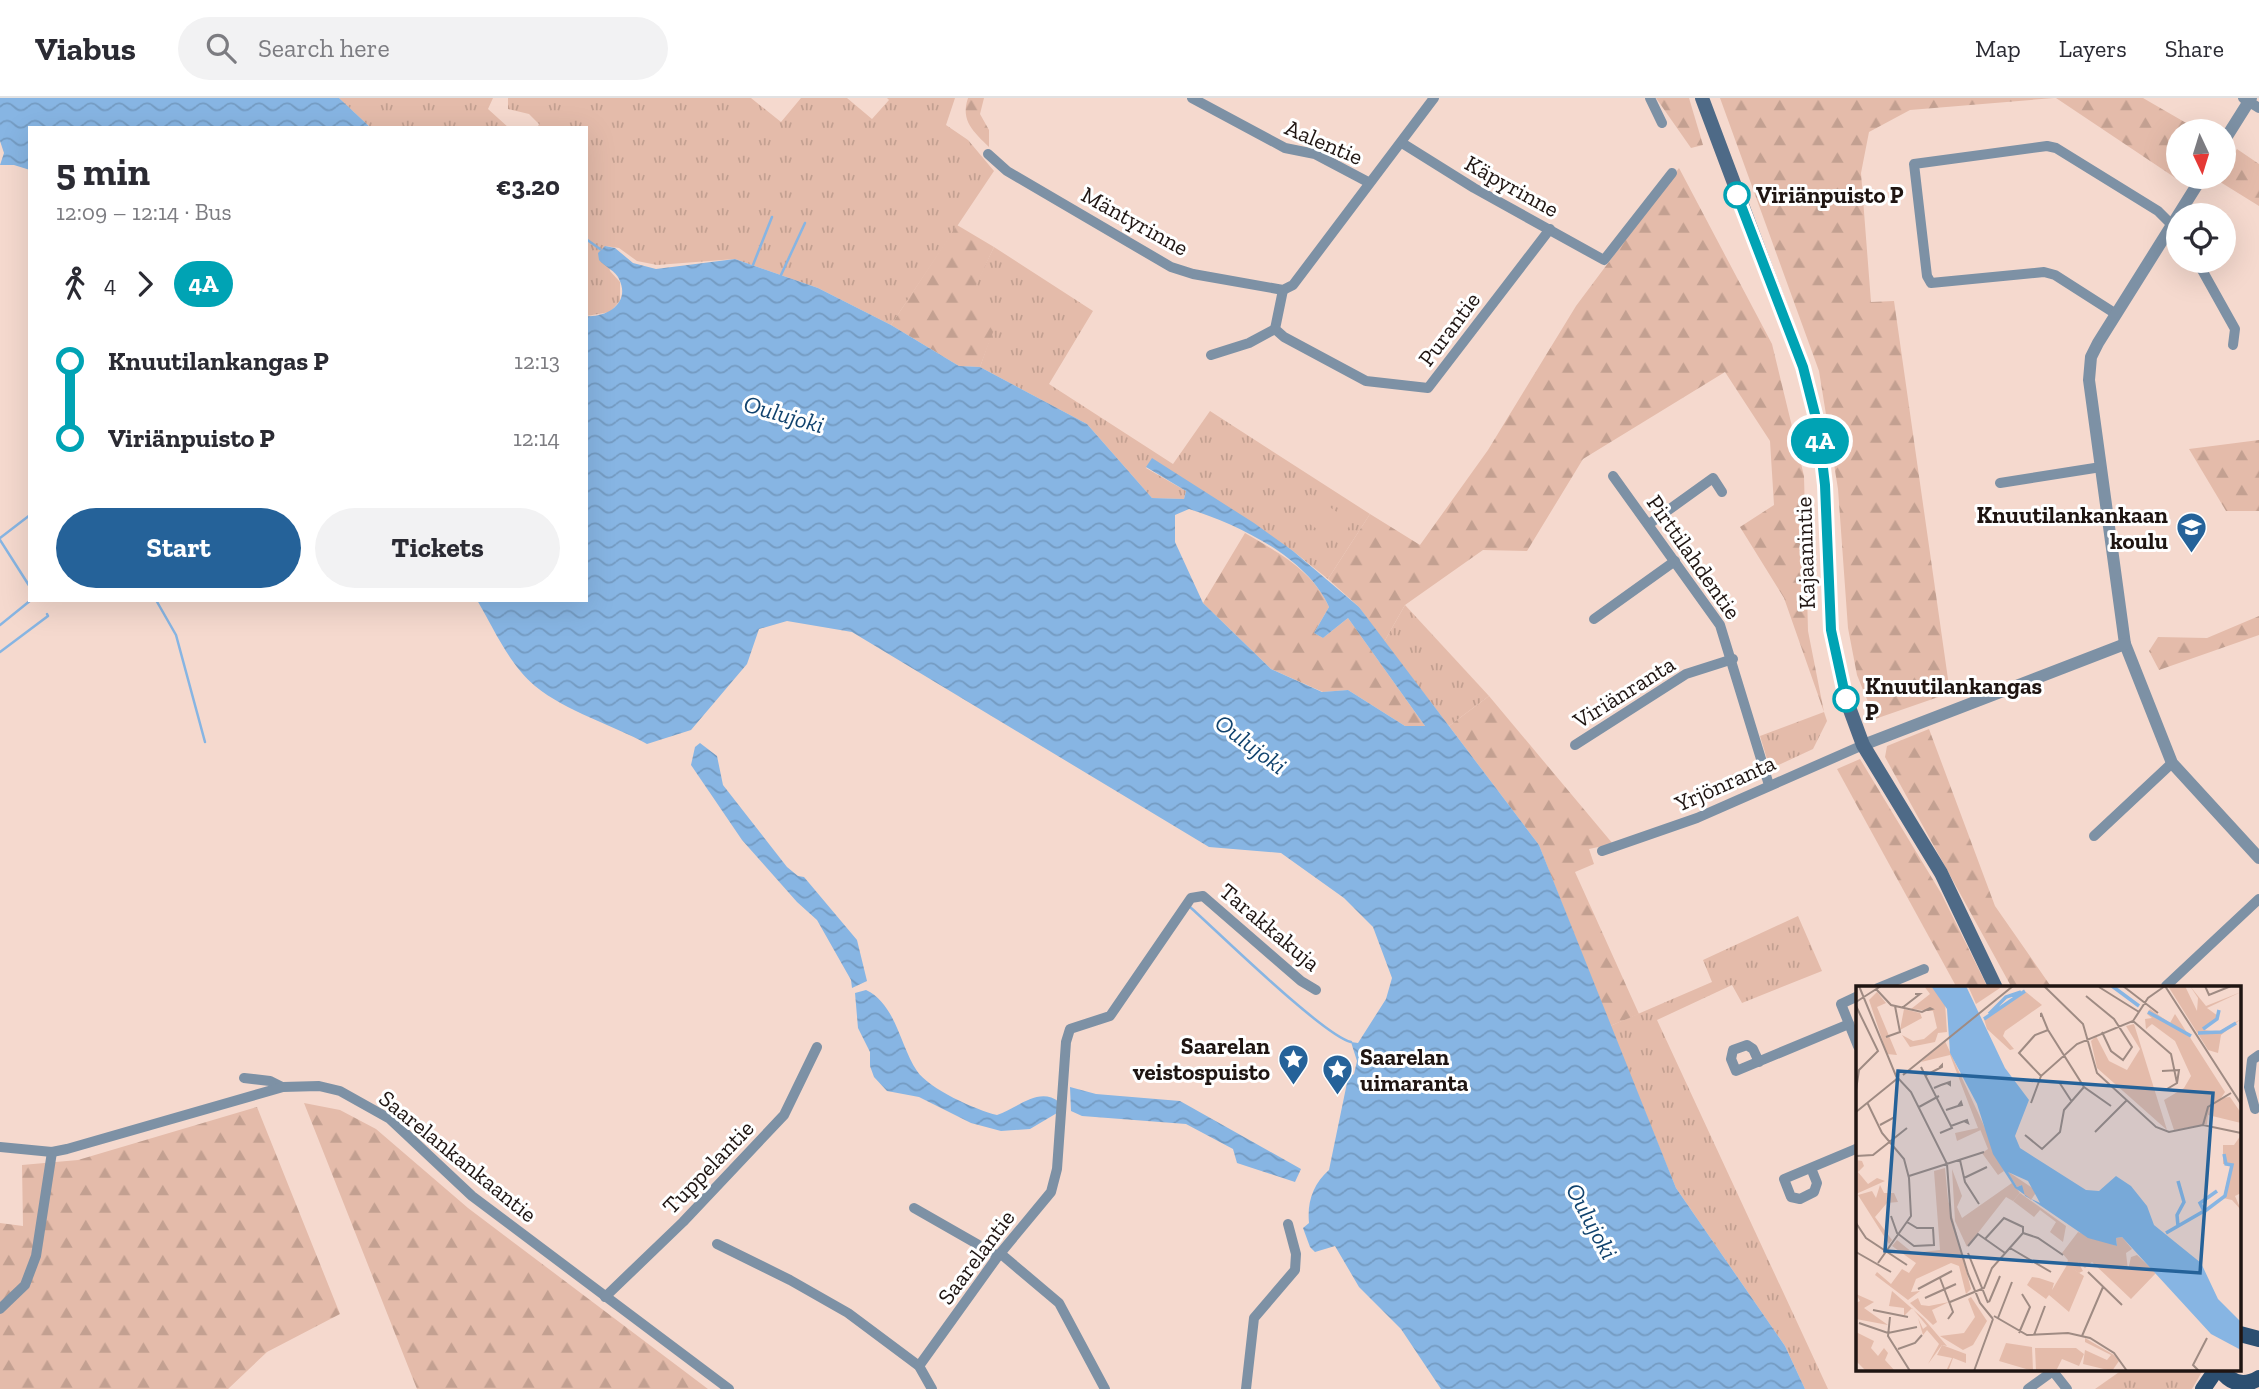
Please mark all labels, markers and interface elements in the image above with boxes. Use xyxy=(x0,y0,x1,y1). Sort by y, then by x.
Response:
search box xyxy=(178,17,668,80)
text: Viabus xyxy=(35,29,136,68)
icon: search xyxy=(202,29,240,67)
text: Search here xyxy=(258,32,390,64)
text: Map xyxy=(1975,34,2021,63)
text: Layers xyxy=(2059,34,2127,63)
text: Share xyxy=(2165,34,2224,63)
street label: Aalentie xyxy=(1281,113,1367,171)
north arrow xyxy=(2166,119,2236,189)
map controls xyxy=(2166,119,2236,273)
text: 5 min xyxy=(56,149,150,195)
street label: Käpyrinne xyxy=(1460,149,1564,223)
text: €3.20 xyxy=(496,170,560,202)
street label: Mäntyrinne xyxy=(1077,180,1193,262)
place label: Viriänpuisto P xyxy=(1756,181,1904,209)
marker: Viriänpuisto P xyxy=(1724,182,1750,208)
text: 12:09 – 12:14 · Bus xyxy=(56,198,232,226)
button: locate xyxy=(2166,203,2236,273)
icon: walk xyxy=(56,265,94,303)
icon: forward xyxy=(126,265,164,303)
text: 4A xyxy=(188,269,219,298)
text: 4 xyxy=(104,270,116,298)
street label: Purantie xyxy=(1412,286,1486,372)
text: Knuutilankangas P xyxy=(108,345,329,377)
text: 12:13 xyxy=(514,347,560,375)
water label: Oulujoki xyxy=(741,389,827,439)
line badge: 4A xyxy=(1788,418,1852,464)
text: Viriänpuisto P xyxy=(108,422,275,454)
text: 12:14 xyxy=(513,424,560,452)
text: 4A xyxy=(1805,426,1835,455)
street label: Pirttilahdentie xyxy=(1641,489,1747,625)
street label: Kajaanintie xyxy=(1789,496,1821,610)
place label: Knuutilankankaan koulu xyxy=(1976,501,2169,555)
button: Start xyxy=(56,508,301,588)
button: Tickets xyxy=(315,508,560,588)
school or university icon: Knuutilankankaan koulu xyxy=(2174,511,2208,555)
street label: Viriänranta xyxy=(1567,650,1680,735)
place label: Knuutilankangas P xyxy=(1865,672,2042,726)
marker: Knuutilankangas P xyxy=(1833,686,1859,712)
water label: Oulujoki xyxy=(1210,708,1292,780)
street label: Yrjönranta xyxy=(1670,748,1780,818)
street label: Tarakkakuja xyxy=(1214,877,1326,977)
inset map xyxy=(1856,986,2242,1372)
place label: Saarelan veistospuisto xyxy=(1133,1032,1270,1086)
place icon: Saarelan veistospuisto xyxy=(1276,1042,1310,1086)
place label: Saarelan uimaranta xyxy=(1360,1043,1469,1097)
place icon: Saarelan uimaranta xyxy=(1320,1053,1354,1097)
street label: Saarelankankaantie xyxy=(374,1084,542,1228)
street label: Tuppelantie xyxy=(656,1114,760,1220)
water label: Oulujoki xyxy=(1560,1178,1624,1264)
street label: Saarelantie xyxy=(931,1204,1021,1310)

